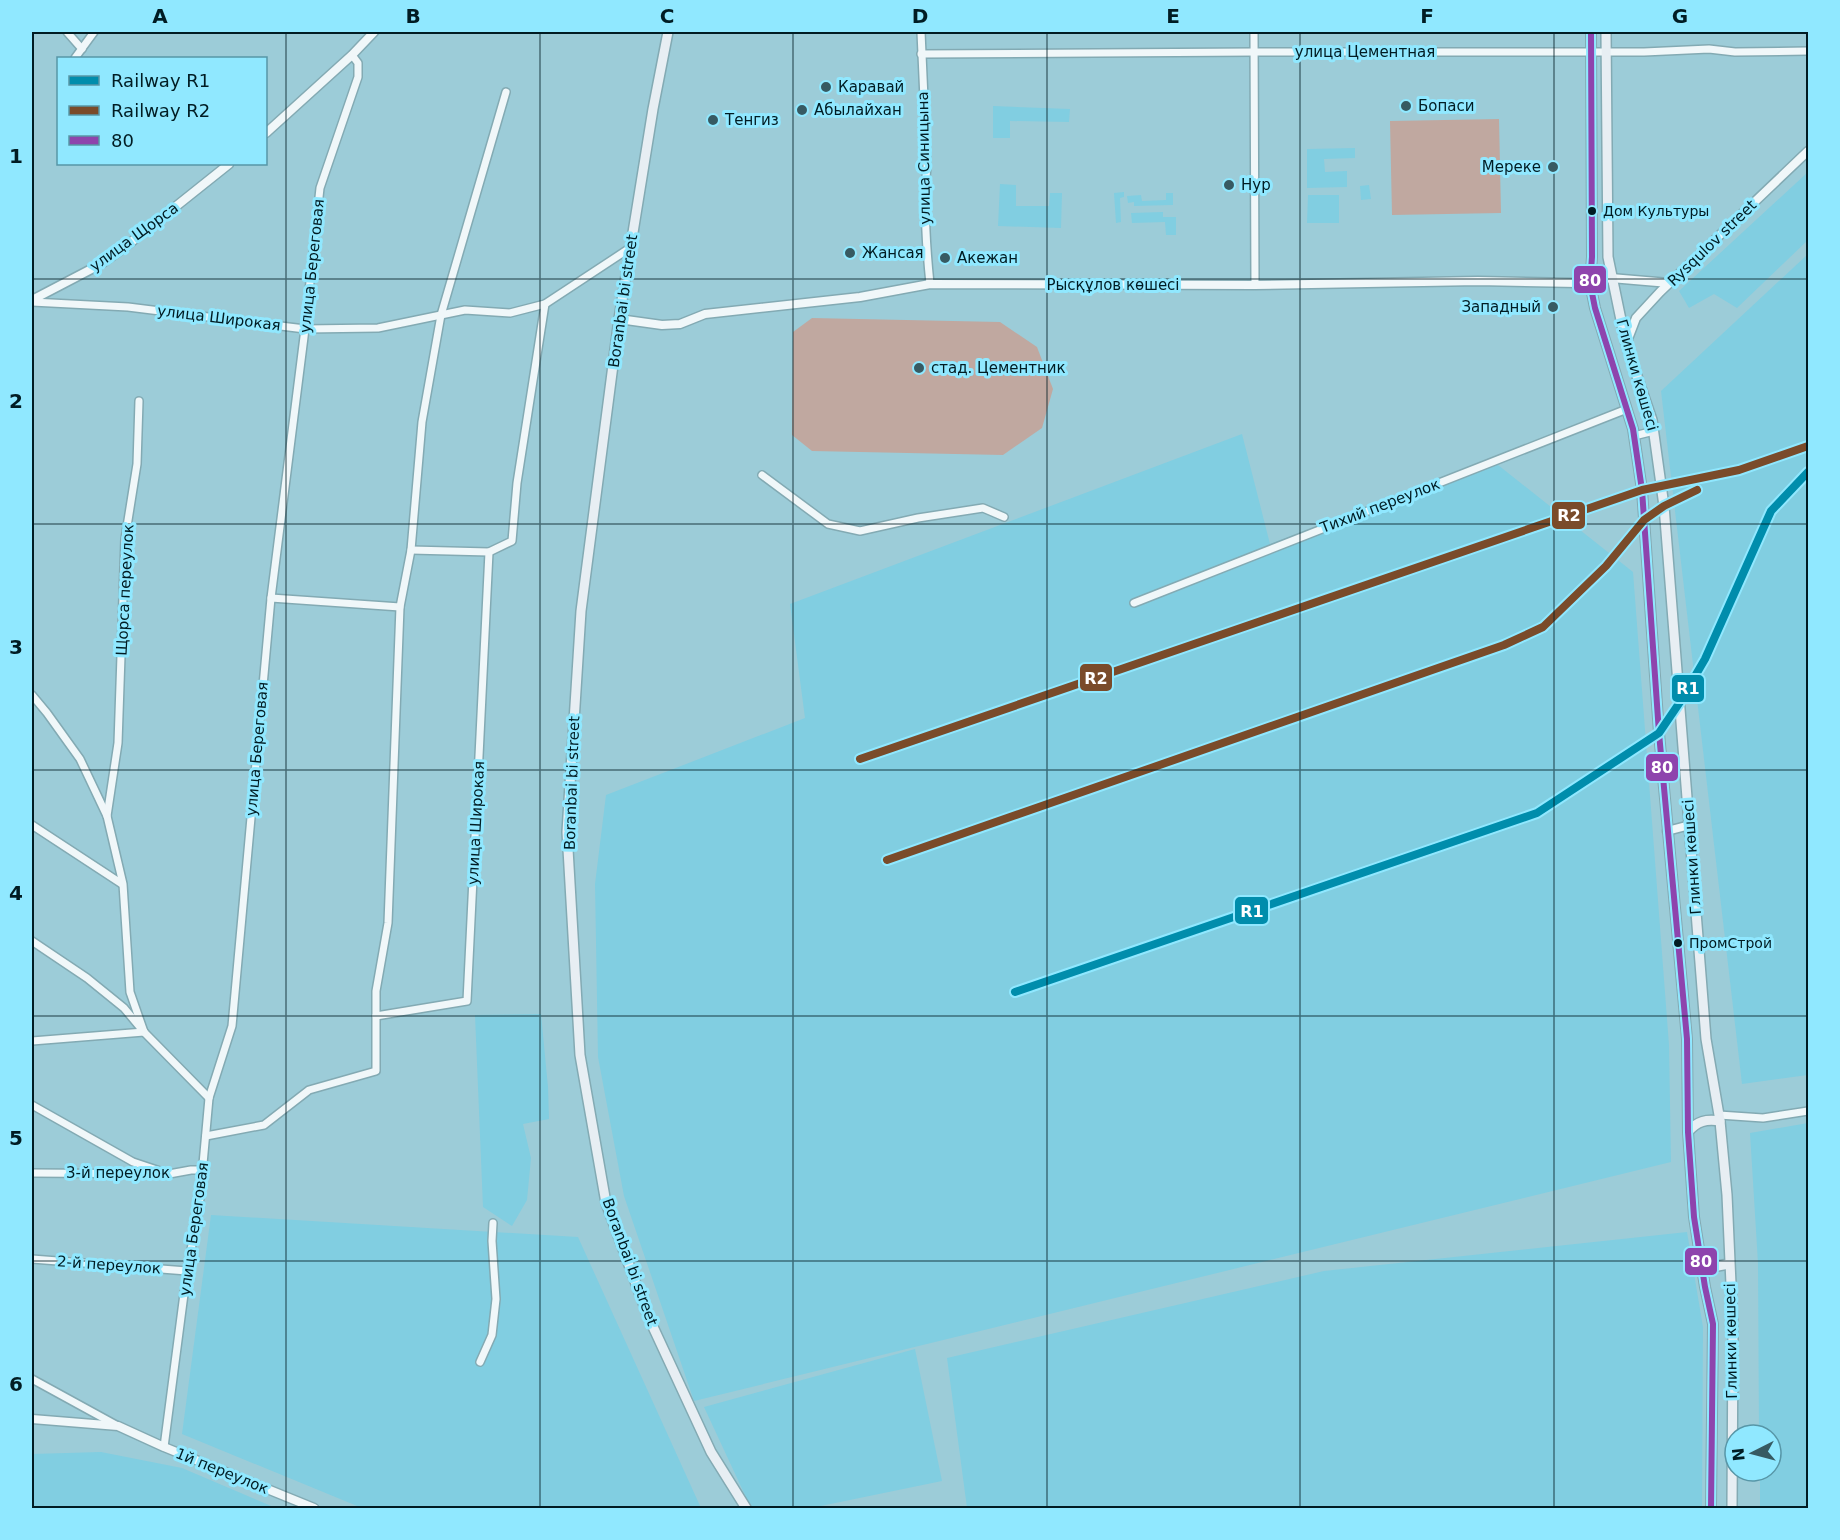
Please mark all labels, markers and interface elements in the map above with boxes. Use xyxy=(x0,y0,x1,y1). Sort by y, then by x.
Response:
text: A xyxy=(152,4,168,28)
text: B xyxy=(405,4,421,28)
text: C xyxy=(660,4,674,28)
text: D xyxy=(912,4,928,28)
text: E xyxy=(1166,4,1180,28)
text: F xyxy=(1420,4,1434,28)
text: G xyxy=(1672,4,1688,28)
street label: улица Цементная xyxy=(1295,43,1435,61)
legend xyxy=(57,57,267,165)
text: Railway R1 xyxy=(111,70,210,91)
place label: Каравай xyxy=(838,78,904,96)
marker: Каравай xyxy=(819,80,833,94)
street label: улица Синицына xyxy=(914,91,934,225)
place label: Бопаси xyxy=(1418,97,1474,115)
marker: Бопаси xyxy=(1399,99,1413,113)
text: Railway R2 xyxy=(111,100,210,121)
place label: Абылайхан xyxy=(814,101,902,119)
marker: Абылайхан xyxy=(795,103,809,117)
place label: Тенгиз xyxy=(724,111,779,129)
marker: Тенгиз xyxy=(706,113,720,127)
text: 80 xyxy=(111,130,134,151)
text: 1 xyxy=(9,144,23,168)
place label: Мереке xyxy=(1482,158,1541,176)
marker: Мереке xyxy=(1546,160,1560,174)
place label: Нур xyxy=(1241,176,1271,194)
marker: Нур xyxy=(1222,178,1236,192)
street label: Rysqulov street xyxy=(1664,196,1760,290)
street label: улица Береговая xyxy=(296,198,328,334)
street label: улица Щорса xyxy=(86,199,182,275)
place label: Дом Культуры xyxy=(1603,203,1709,219)
marker: Дом Культуры xyxy=(1586,205,1598,217)
street label: Boranbai bi street xyxy=(605,233,641,369)
place label: Жансая xyxy=(862,244,924,262)
marker: Жансая xyxy=(843,246,857,260)
place label: Акежан xyxy=(957,249,1018,267)
marker: Акежан xyxy=(938,251,952,265)
line badge: 80 xyxy=(1573,265,1607,294)
text: 80 xyxy=(1579,271,1601,290)
street label: Рысқұлов көшесі xyxy=(1046,276,1180,294)
place label: Западный xyxy=(1461,298,1541,316)
marker: Западный xyxy=(1546,300,1560,314)
street label: улица Широкая xyxy=(156,302,282,334)
street label: Глинки көшесі xyxy=(1612,317,1662,433)
place label: стад. Цементник xyxy=(931,359,1066,377)
marker: стад. Цементник xyxy=(912,361,926,375)
text: 2 xyxy=(9,389,23,413)
street label: Тихий переулок xyxy=(1317,475,1442,537)
line badge: R2 xyxy=(1551,501,1586,530)
text: R2 xyxy=(1557,506,1581,525)
street label: Щорса переулок xyxy=(113,524,137,656)
text: 3 xyxy=(9,635,23,659)
line badge: R2 xyxy=(1079,663,1113,692)
text: R2 xyxy=(1084,669,1108,688)
line badge: R1 xyxy=(1671,674,1705,703)
text: R1 xyxy=(1676,679,1700,698)
street label: улица Береговая xyxy=(242,681,272,817)
street label: Boranbai bi street xyxy=(561,715,583,850)
line badge: 80 xyxy=(1645,753,1679,782)
text: 80 xyxy=(1651,758,1673,777)
street label: улица Широкая xyxy=(464,761,488,885)
street label: Глинки көшесі xyxy=(1679,799,1705,915)
text: 4 xyxy=(9,881,23,905)
line badge: R1 xyxy=(1234,896,1269,925)
text: R1 xyxy=(1240,902,1264,921)
place label: ПромСтрой xyxy=(1689,935,1772,951)
marker: ПромСтрой xyxy=(1672,937,1684,949)
text: 5 xyxy=(9,1126,23,1150)
street label: улица Береговая xyxy=(176,1161,212,1297)
street label: 3-й переулок xyxy=(66,1164,170,1182)
street label: Boranbai bi street xyxy=(599,1196,661,1328)
line badge: 80 xyxy=(1684,1247,1718,1276)
street label: 2-й переулок xyxy=(57,1252,161,1278)
text: 80 xyxy=(1690,1252,1712,1271)
street label: Глинки көшесі xyxy=(1721,1283,1741,1399)
text: 6 xyxy=(9,1372,23,1396)
north arrow xyxy=(1723,1423,1783,1483)
street label: 1й переулок xyxy=(173,1444,271,1498)
text: N xyxy=(1728,1447,1749,1462)

